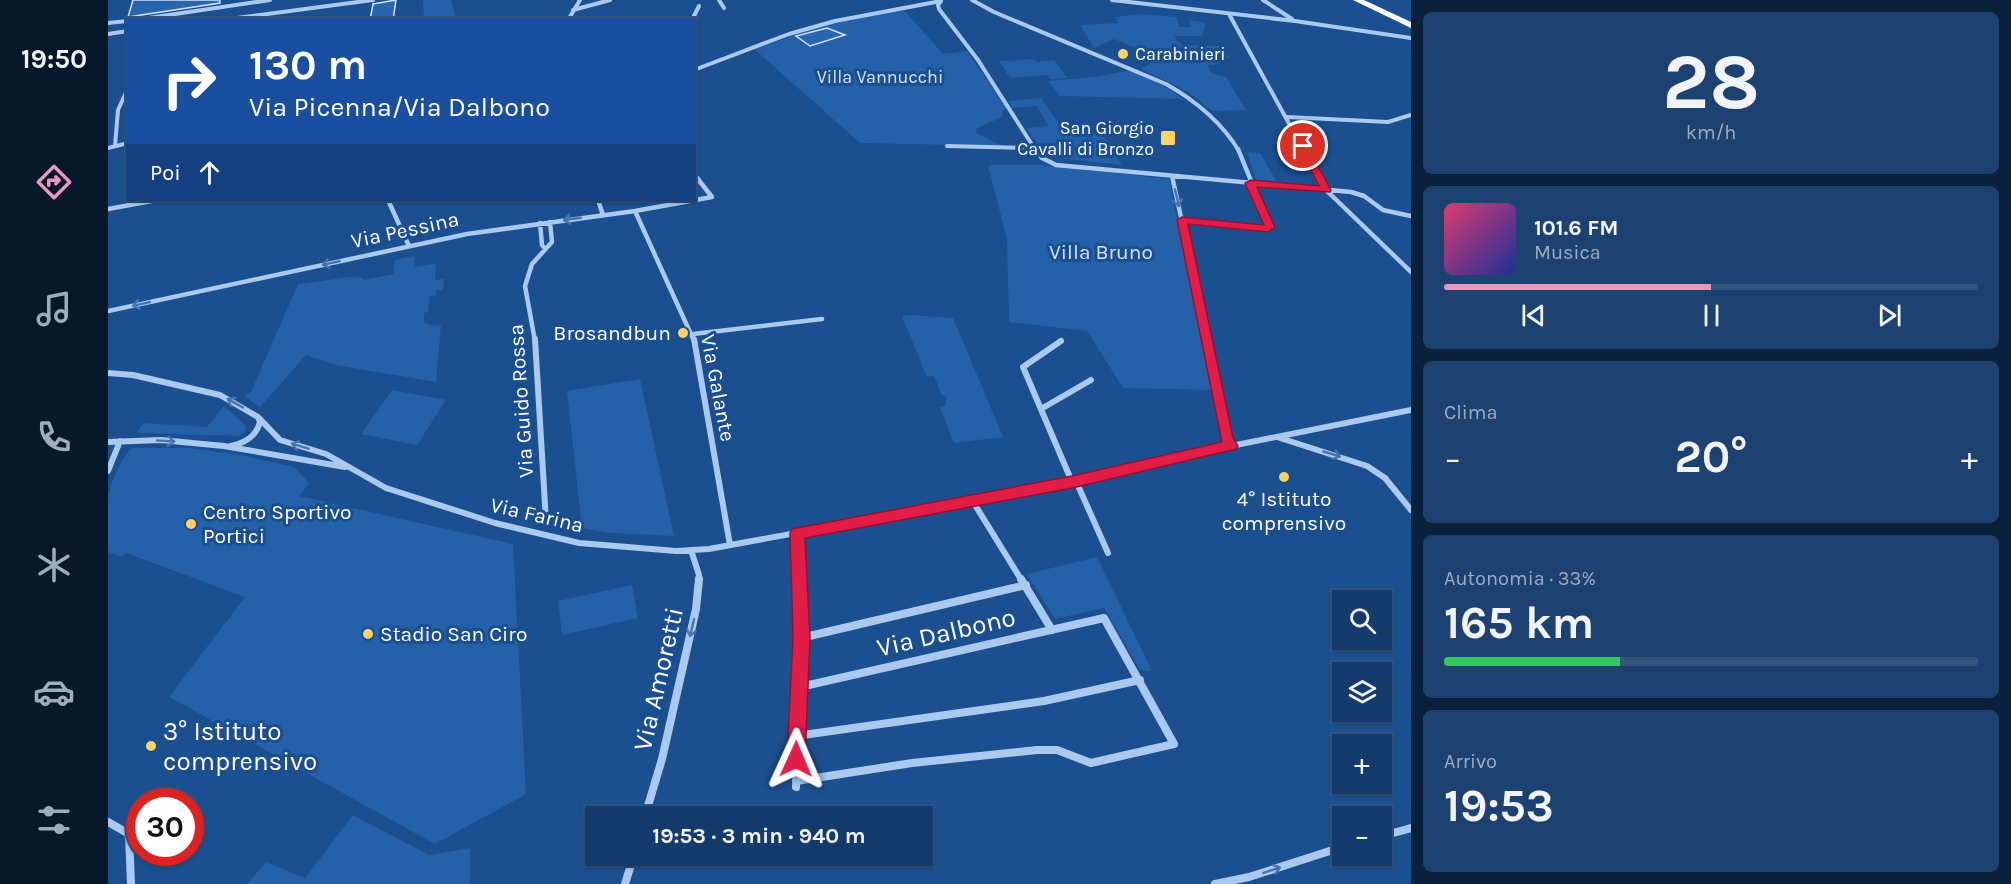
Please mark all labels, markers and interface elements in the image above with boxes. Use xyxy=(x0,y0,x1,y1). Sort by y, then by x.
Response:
text: 28 xyxy=(1662,36,1760,128)
text: 130 m xyxy=(249,40,367,90)
icon: right xyxy=(150,42,228,120)
text: 19:50 xyxy=(21,43,87,75)
place label: Carabinieri xyxy=(1135,43,1226,65)
marker: Carabinieri xyxy=(1116,47,1130,61)
park label: Villa Vannucchi xyxy=(817,66,943,88)
text: Via Picenna/Via Dalbono xyxy=(249,91,550,123)
place label: San Giorgio Cavalli di Bronzo xyxy=(1017,117,1154,160)
pin xyxy=(1277,120,1328,171)
text: km/h xyxy=(1686,121,1736,144)
marker: San Giorgio Cavalli di Bronzo xyxy=(1159,129,1177,147)
icon: arrive xyxy=(1286,129,1319,162)
icon: ahead xyxy=(193,156,226,189)
text: Poi xyxy=(150,160,181,186)
icon: directions xyxy=(33,161,75,203)
one-way arrow xyxy=(1171,188,1183,207)
street label: Via Pessina xyxy=(349,207,461,253)
one-way arrow xyxy=(562,214,582,225)
text: 101.6 FM xyxy=(1534,215,1619,241)
park label: Villa Bruno xyxy=(1049,240,1153,264)
text: Musica xyxy=(1534,241,1601,264)
one-way arrow xyxy=(322,257,341,269)
icon: music xyxy=(33,288,75,330)
one-way arrow xyxy=(131,299,151,310)
icon: previous xyxy=(1517,299,1550,332)
icon: pause xyxy=(1695,299,1728,332)
icon: next xyxy=(1873,299,1906,332)
place label: Brosandbun xyxy=(553,321,671,345)
street label: Via Guido Rossa xyxy=(504,323,538,479)
marker: Brosandbun xyxy=(676,326,690,340)
street label: Via Galante xyxy=(696,332,740,444)
one-way arrow xyxy=(227,397,244,409)
text: Clima xyxy=(1444,401,1498,424)
icon: phone xyxy=(33,416,75,458)
text: 20° xyxy=(1674,431,1748,483)
one-way arrow xyxy=(156,436,176,447)
text: − xyxy=(1444,439,1461,477)
text: + xyxy=(1961,439,1978,477)
one-way arrow xyxy=(291,440,310,451)
one-way arrow xyxy=(1322,449,1341,460)
marker: 4° Istituto comprensivo xyxy=(1277,470,1291,484)
place label: 4° Istituto comprensivo xyxy=(1222,487,1346,535)
street label: Via Farina xyxy=(488,493,586,537)
place label: Centro Sportivo Portici xyxy=(203,500,352,548)
marker: Centro Sportivo Portici xyxy=(184,517,198,531)
icon: climate xyxy=(33,544,75,586)
text: Autonomia · 33% xyxy=(1444,567,1596,590)
map controls xyxy=(1332,590,1392,866)
button: search xyxy=(1332,590,1392,650)
text: 165 km xyxy=(1444,597,1594,649)
street label: Via Dalbono xyxy=(874,602,1018,663)
street label: Via Amoretti xyxy=(627,604,690,754)
one-way arrow xyxy=(686,617,697,637)
place label: Stadio San Ciro xyxy=(380,622,527,646)
marker: Stadio San Ciro xyxy=(361,627,375,641)
button: layers xyxy=(1332,662,1392,722)
icon: car xyxy=(33,671,75,713)
place label: 3° Istituto comprensivo xyxy=(163,716,317,777)
position arrow xyxy=(764,727,828,791)
button: + xyxy=(1332,734,1392,794)
marker: 3° Istituto comprensivo xyxy=(144,739,158,753)
text: Arrivo xyxy=(1444,750,1497,773)
text: 19:53 xyxy=(1444,780,1554,832)
speed limit sign: 30 xyxy=(126,788,204,866)
icon: filters xyxy=(33,799,75,841)
button: − xyxy=(1332,806,1392,866)
text: 19:53 · 3 min · 940 m xyxy=(652,823,866,849)
one-way arrow xyxy=(1262,864,1281,875)

